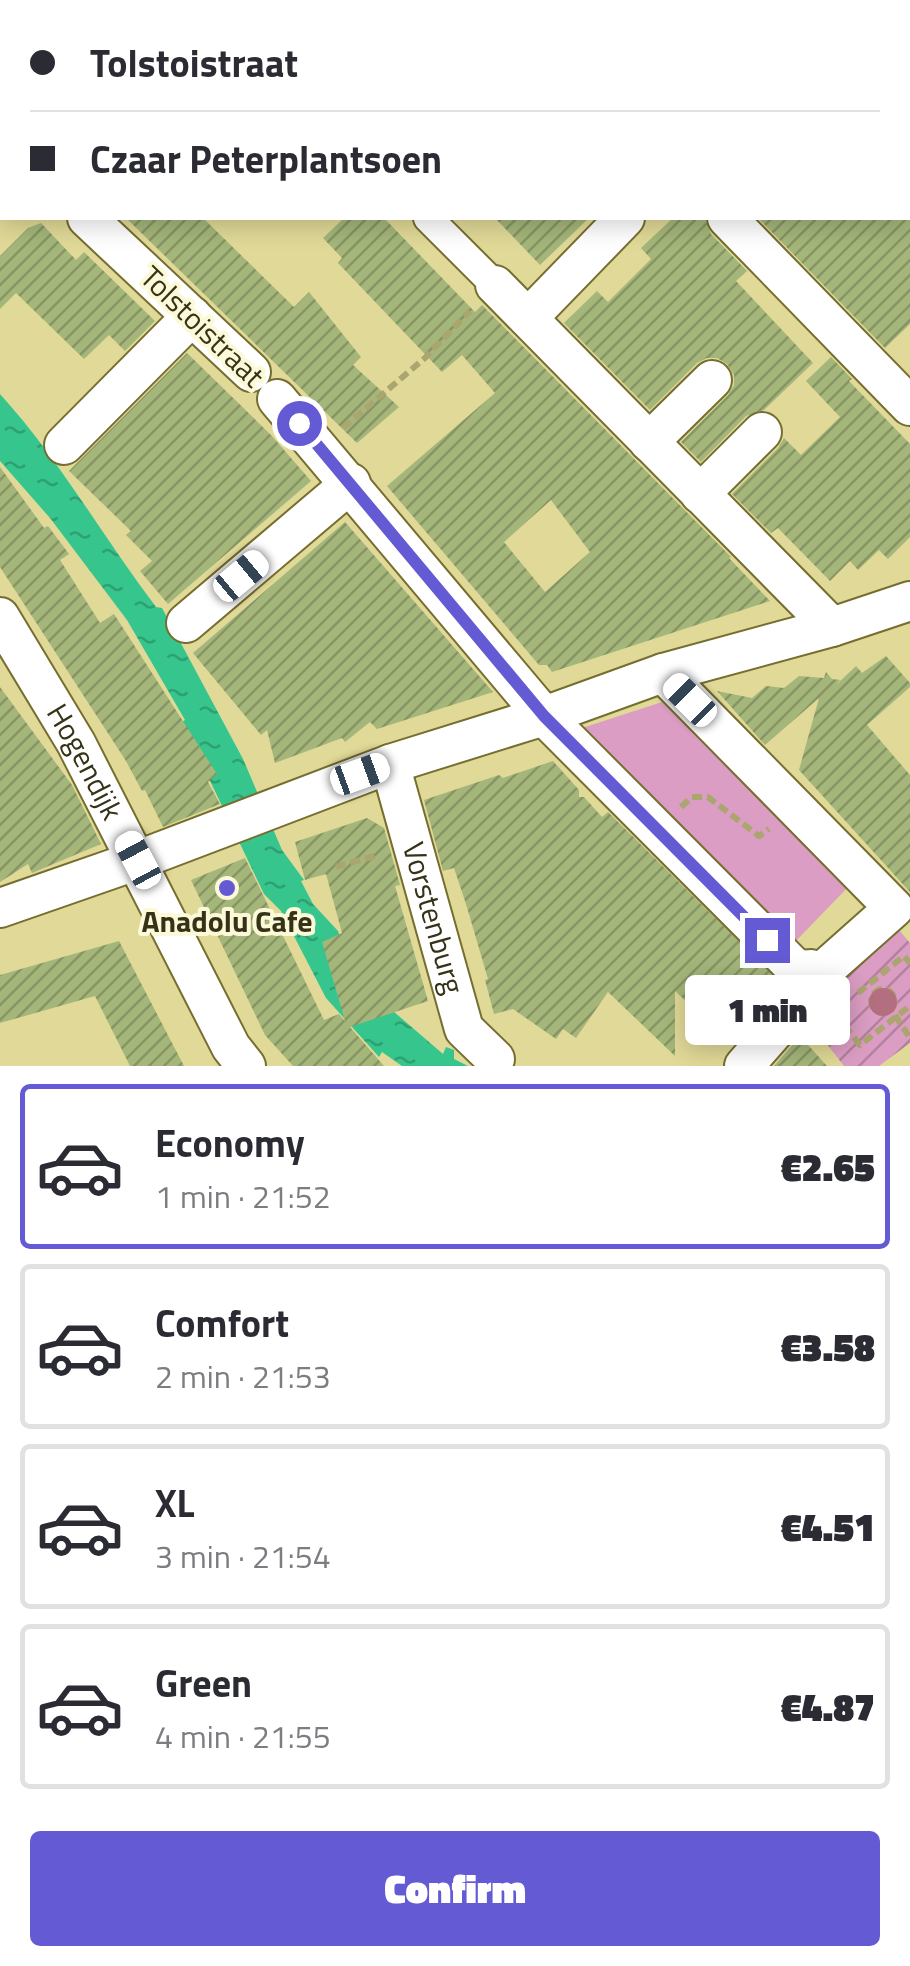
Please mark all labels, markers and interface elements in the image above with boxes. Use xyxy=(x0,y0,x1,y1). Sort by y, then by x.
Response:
text: Tolstoistraat xyxy=(90,34,298,92)
text: Czaar Peterplantsoen xyxy=(90,130,442,188)
street label: Tolstoistraat xyxy=(130,255,276,398)
route start xyxy=(277,401,322,446)
car xyxy=(208,545,274,607)
car xyxy=(658,668,722,732)
street label: Hogendijk xyxy=(35,694,135,828)
car xyxy=(327,750,393,798)
car xyxy=(111,826,165,894)
street label: Vorstenburg xyxy=(391,837,477,999)
marker: Anadolu Cafe xyxy=(216,877,238,899)
place label: Anadolu Cafe xyxy=(141,898,313,944)
route end xyxy=(745,918,790,963)
callout: 1 min xyxy=(684,975,850,1045)
text: 1 min xyxy=(728,986,807,1034)
text: Economy xyxy=(155,1114,305,1172)
icon: car xyxy=(35,1122,125,1212)
text: €2.65 xyxy=(781,1138,875,1196)
text: 1 min · 21:52 xyxy=(155,1172,331,1220)
text: Comfort xyxy=(155,1294,289,1352)
icon: car xyxy=(35,1302,125,1392)
text: €3.58 xyxy=(781,1318,875,1376)
text: 2 min · 21:53 xyxy=(155,1352,331,1400)
text: XL xyxy=(155,1474,195,1532)
icon: car xyxy=(35,1482,125,1572)
text: €4.51 xyxy=(781,1498,875,1556)
text: 3 min · 21:54 xyxy=(155,1532,331,1580)
text: Green xyxy=(155,1654,252,1712)
icon: car xyxy=(35,1662,125,1752)
text: €4.87 xyxy=(781,1678,875,1736)
text: 4 min · 21:55 xyxy=(155,1712,331,1760)
button: Confirm xyxy=(30,1831,880,1946)

